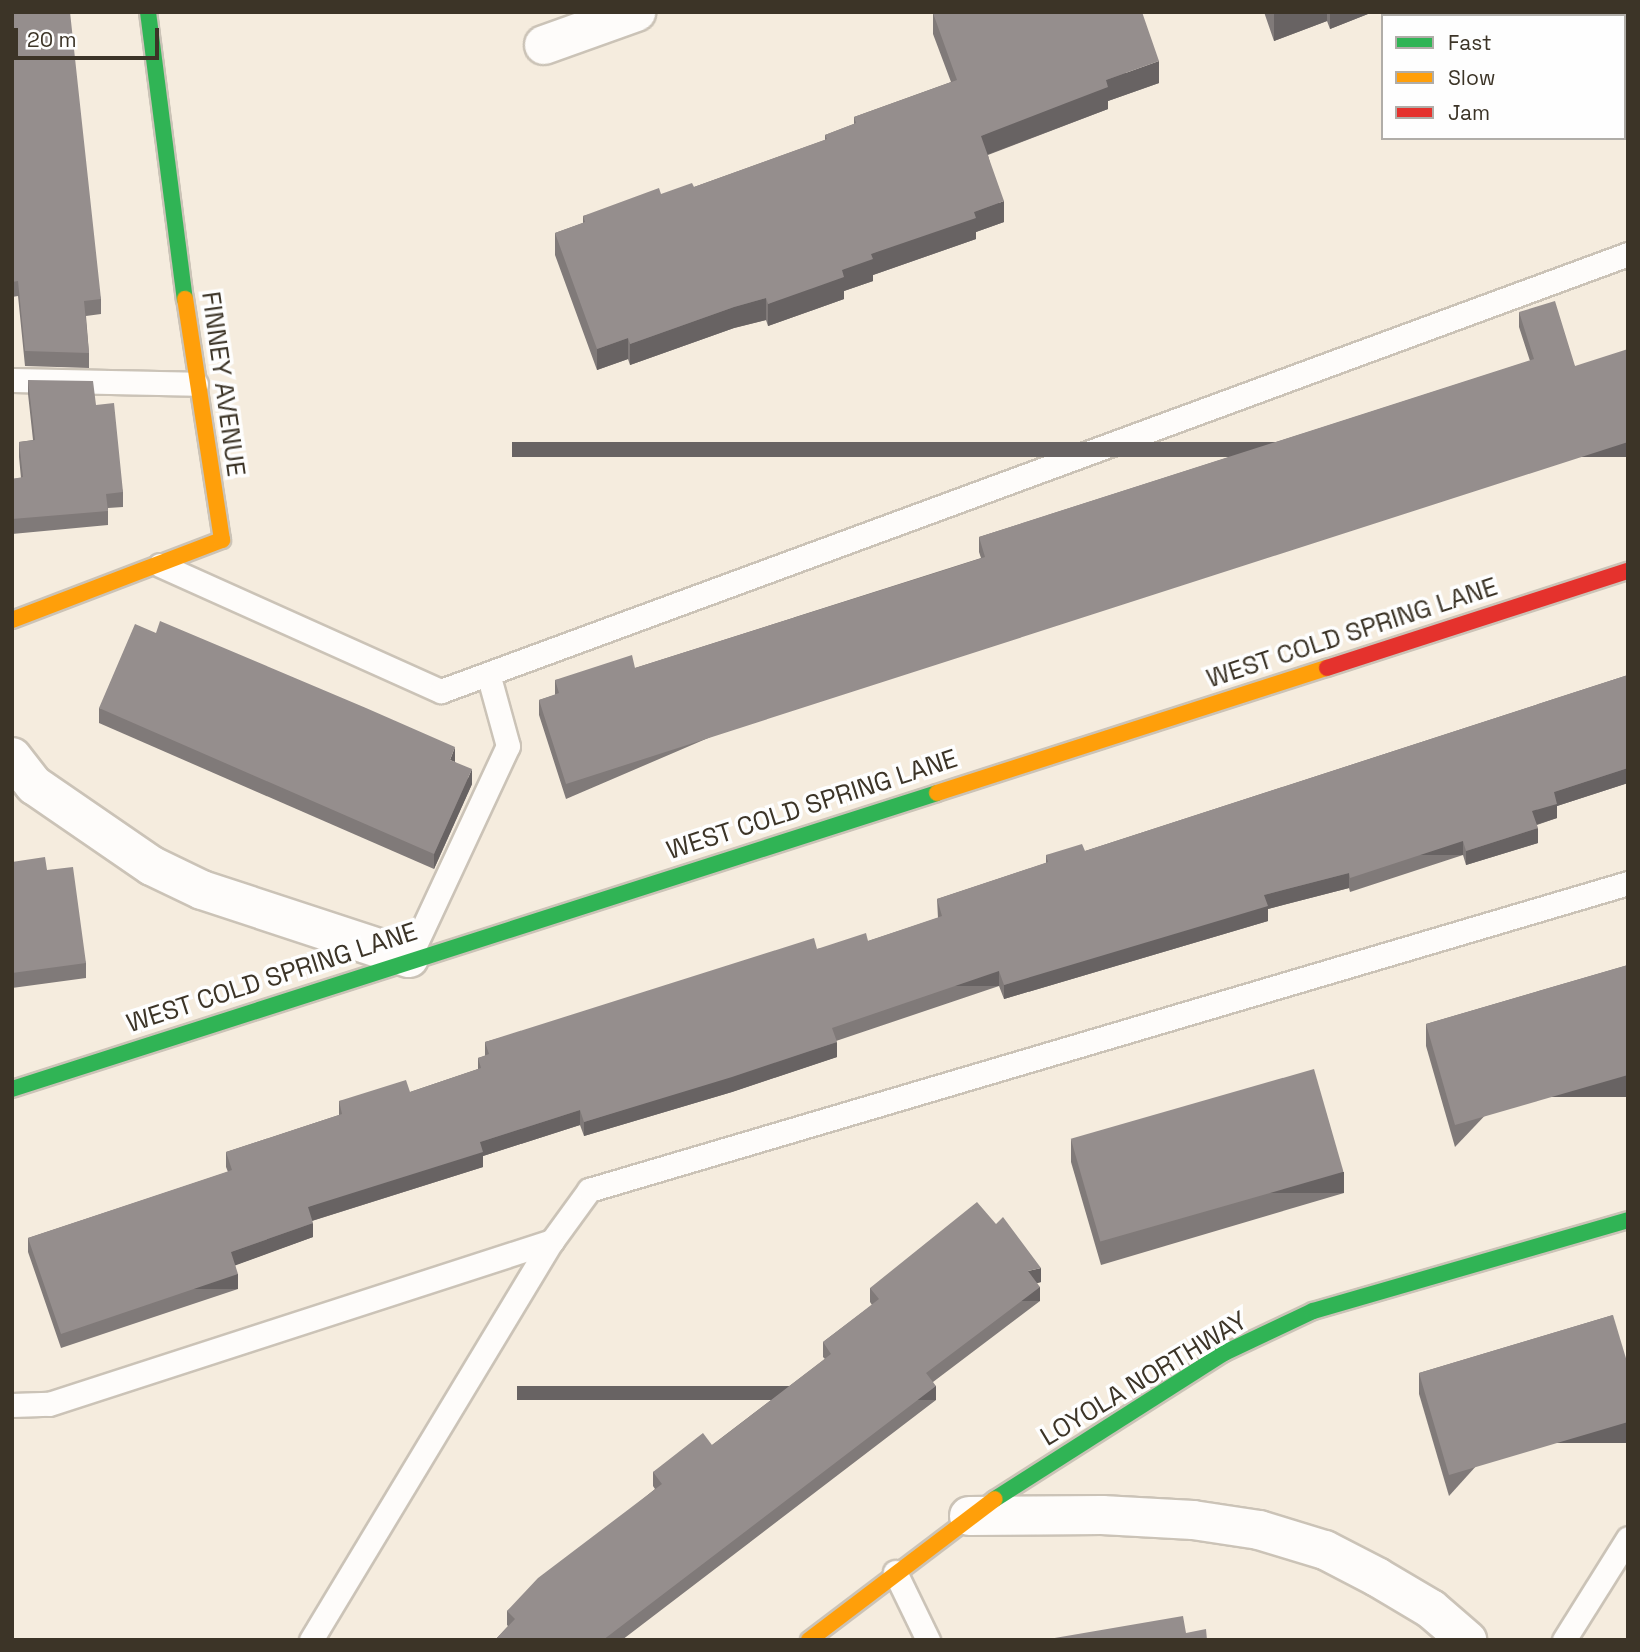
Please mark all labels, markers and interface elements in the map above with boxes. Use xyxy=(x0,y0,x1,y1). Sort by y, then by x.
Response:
scale bar xyxy=(18,14,163,58)
legend xyxy=(1381,14,1626,140)
text: 20 m xyxy=(27,26,77,53)
text: Fast xyxy=(1448,29,1492,56)
text: Slow xyxy=(1448,64,1496,91)
text: Jam xyxy=(1448,99,1490,126)
street label: FINNEY AVENUE xyxy=(195,289,251,479)
street label: WEST COLD SPRING LANE xyxy=(1202,571,1502,695)
street label: WEST COLD SPRING LANE xyxy=(662,743,962,867)
street label: WEST COLD SPRING LANE xyxy=(122,916,422,1040)
street label: LOYOLA NORTHWAY xyxy=(1035,1305,1253,1453)

